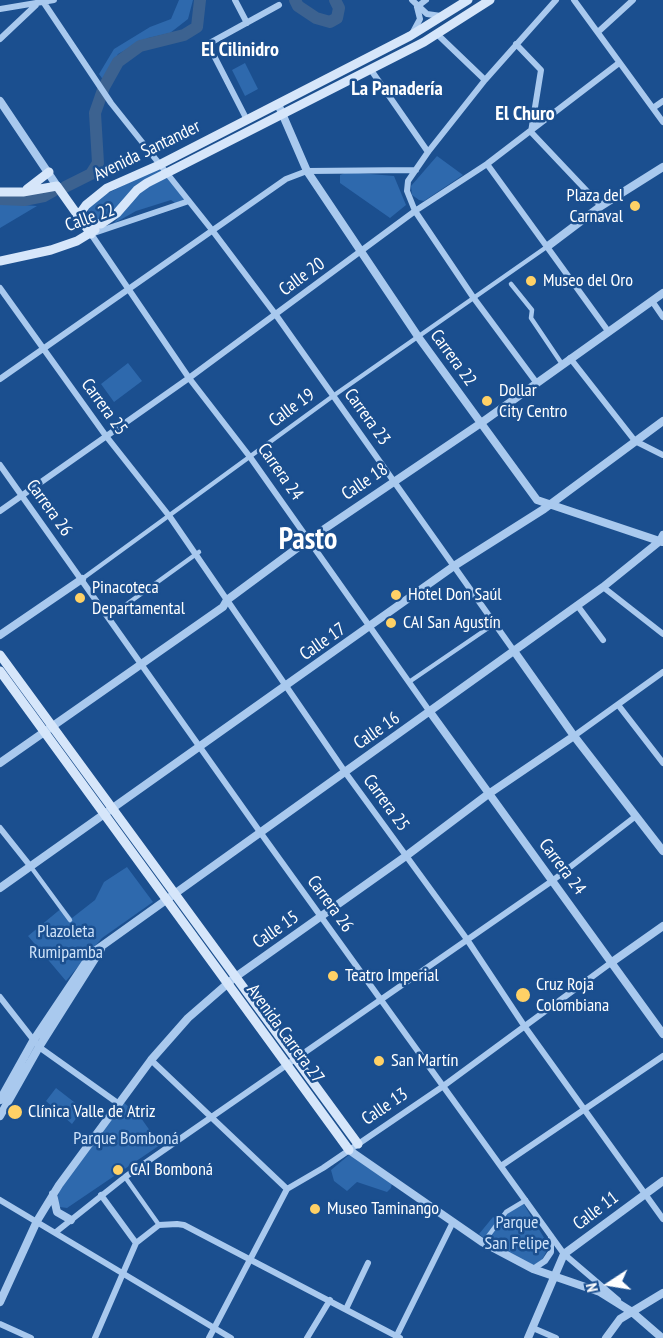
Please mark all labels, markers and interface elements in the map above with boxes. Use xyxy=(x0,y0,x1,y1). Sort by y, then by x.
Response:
district label: El Cilinidro xyxy=(201,38,279,62)
district label: La Panadería xyxy=(351,77,443,101)
district label: El Churo xyxy=(495,102,555,126)
street label: Avenida Santander xyxy=(90,116,204,186)
place label: Plaza del Carnaval xyxy=(567,185,623,228)
street label: Calle 22 xyxy=(62,199,118,237)
marker: Plaza del Carnaval xyxy=(628,199,642,213)
street label: Calle 20 xyxy=(275,253,329,301)
place label: Museo del Oro xyxy=(543,270,633,292)
marker: Museo del Oro xyxy=(524,274,538,288)
street label: Carrera 22 xyxy=(425,325,481,391)
street label: Carrera 25 xyxy=(76,374,132,440)
place label: Dollar City Centro xyxy=(499,380,567,422)
street label: Calle 19 xyxy=(265,384,319,432)
street label: Carrera 23 xyxy=(339,384,395,450)
marker: Dollar City Centro xyxy=(480,394,494,408)
street label: Carrera 24 xyxy=(253,439,307,505)
street label: Calle 18 xyxy=(338,459,392,505)
street label: Carrera 26 xyxy=(21,475,77,541)
district label: Pasto xyxy=(279,522,337,558)
place label: Pinacoteca Departamental xyxy=(92,577,185,620)
place label: Hotel Don Saúl xyxy=(408,584,502,606)
marker: Hotel Don Saúl xyxy=(389,588,403,602)
marker: Pinacoteca Departamental xyxy=(73,591,87,605)
place label: CAI San Agustín xyxy=(403,612,501,634)
marker: CAI San Agustín xyxy=(384,616,398,630)
street label: Calle 17 xyxy=(296,619,350,665)
street label: Calle 16 xyxy=(350,708,404,754)
street label: Carrera 25 xyxy=(358,770,414,836)
street label: Carrera 24 xyxy=(534,835,590,899)
street label: Carrera 26 xyxy=(302,871,358,937)
street label: Calle 15 xyxy=(249,907,303,953)
park label: Plazoleta Rumipamba xyxy=(29,921,103,964)
place label: Teatro Imperial xyxy=(345,965,439,987)
marker: Teatro Imperial xyxy=(326,969,340,983)
place label: Cruz Roja Colombiana xyxy=(536,974,609,1016)
street label: Avenida Carrera 27 xyxy=(242,980,328,1088)
marker: Cruz Roja Colombiana xyxy=(514,986,532,1004)
place label: San Martín xyxy=(391,1050,458,1072)
marker: San Martín xyxy=(372,1054,386,1068)
street label: Calle 13 xyxy=(358,1084,412,1130)
place label: Clínica Valle de Atriz xyxy=(28,1101,156,1123)
marker: Clínica Valle de Atriz xyxy=(6,1103,24,1121)
park label: Parque Bomboná xyxy=(73,1128,179,1150)
place label: CAI Bomboná xyxy=(130,1159,213,1181)
marker: CAI Bomboná xyxy=(111,1163,125,1177)
street label: Calle 11 xyxy=(569,1187,623,1235)
place label: Museo Taminango xyxy=(327,1198,439,1220)
marker: Museo Taminango xyxy=(308,1202,322,1216)
park label: Parque San Felipe xyxy=(485,1212,549,1254)
north arrow xyxy=(579,1254,639,1314)
text: N xyxy=(581,1281,602,1294)

